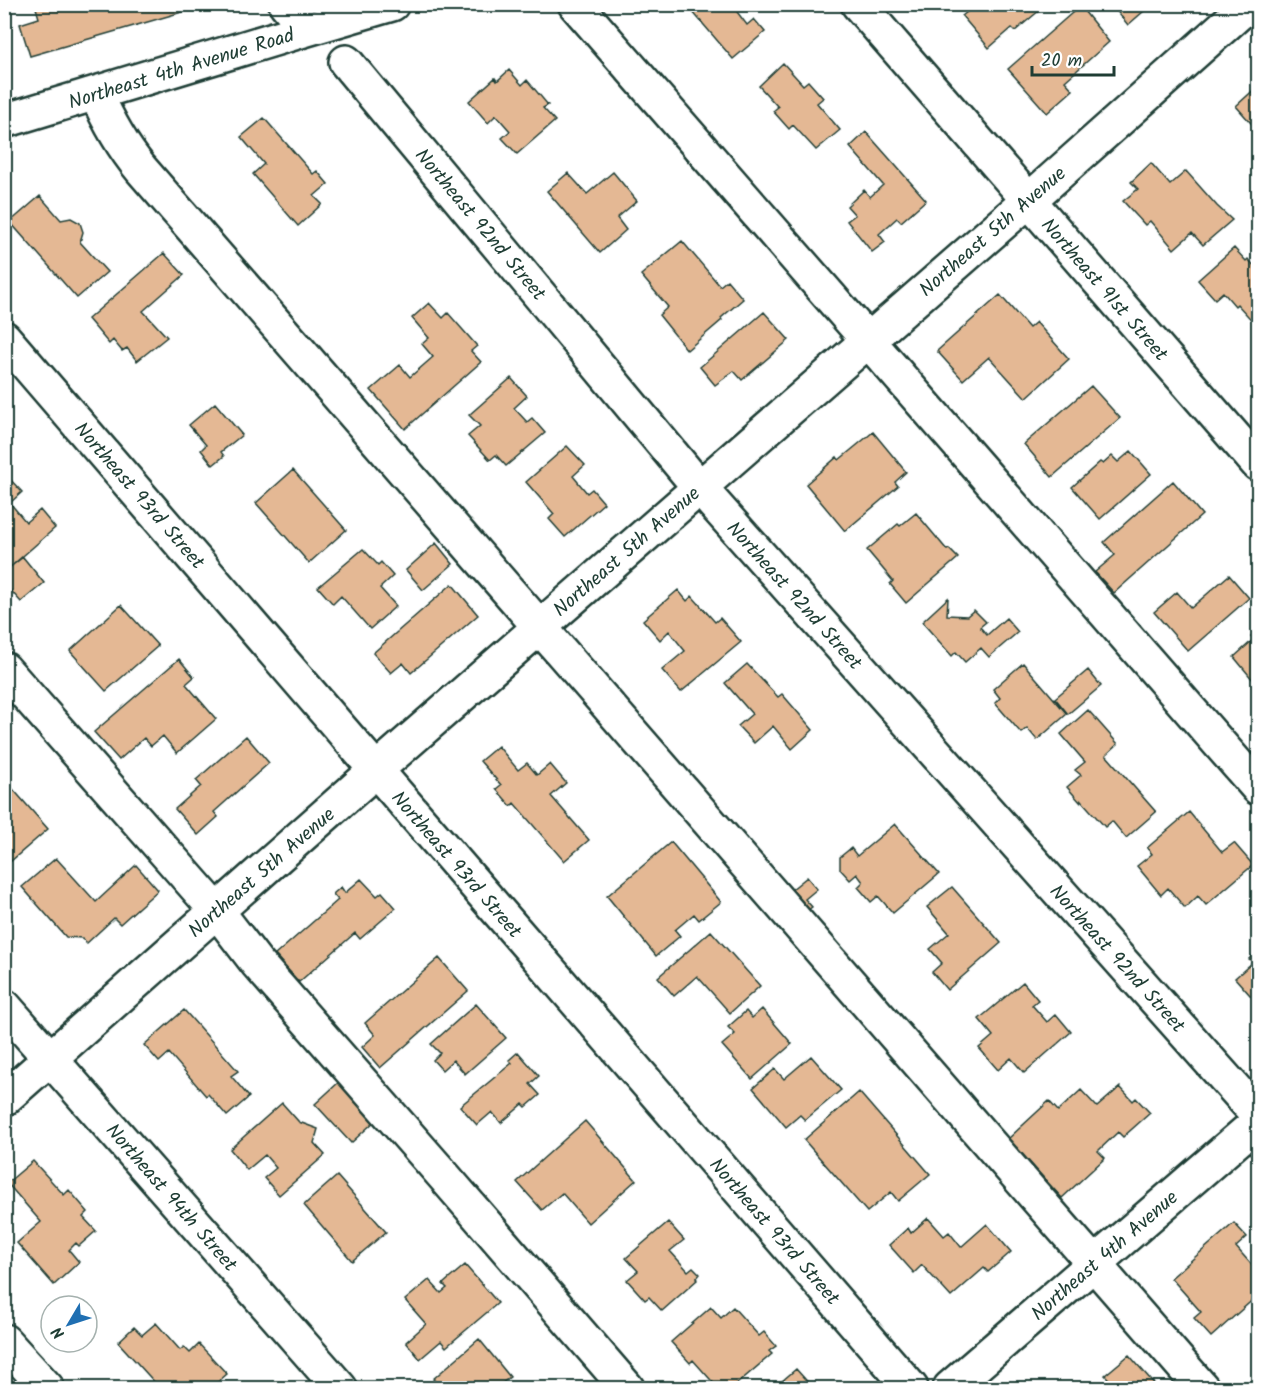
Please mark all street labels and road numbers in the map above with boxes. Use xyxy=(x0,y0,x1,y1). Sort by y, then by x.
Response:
street label: Northeast 4th Avenue Road xyxy=(65,20,300,120)
street label: Northeast 92nd Street xyxy=(406,142,553,309)
street label: Northeast 5th Avenue xyxy=(912,159,1074,306)
street label: Northeast 91st Street xyxy=(1032,211,1175,369)
street label: Northeast 93rd Street xyxy=(65,415,212,578)
street label: Northeast 5th Avenue xyxy=(546,479,708,626)
street label: Northeast 92nd Street xyxy=(718,515,870,678)
street label: Northeast 93rd Street xyxy=(382,784,529,947)
street label: Northeast 5th Avenue xyxy=(181,800,343,947)
street label: Northeast 92nd Street xyxy=(1041,878,1193,1041)
street label: Northeast 94th Street xyxy=(97,1117,245,1280)
street label: Northeast 93rd Street xyxy=(700,1151,847,1314)
street label: Northeast 4th Avenue xyxy=(1024,1183,1186,1330)

